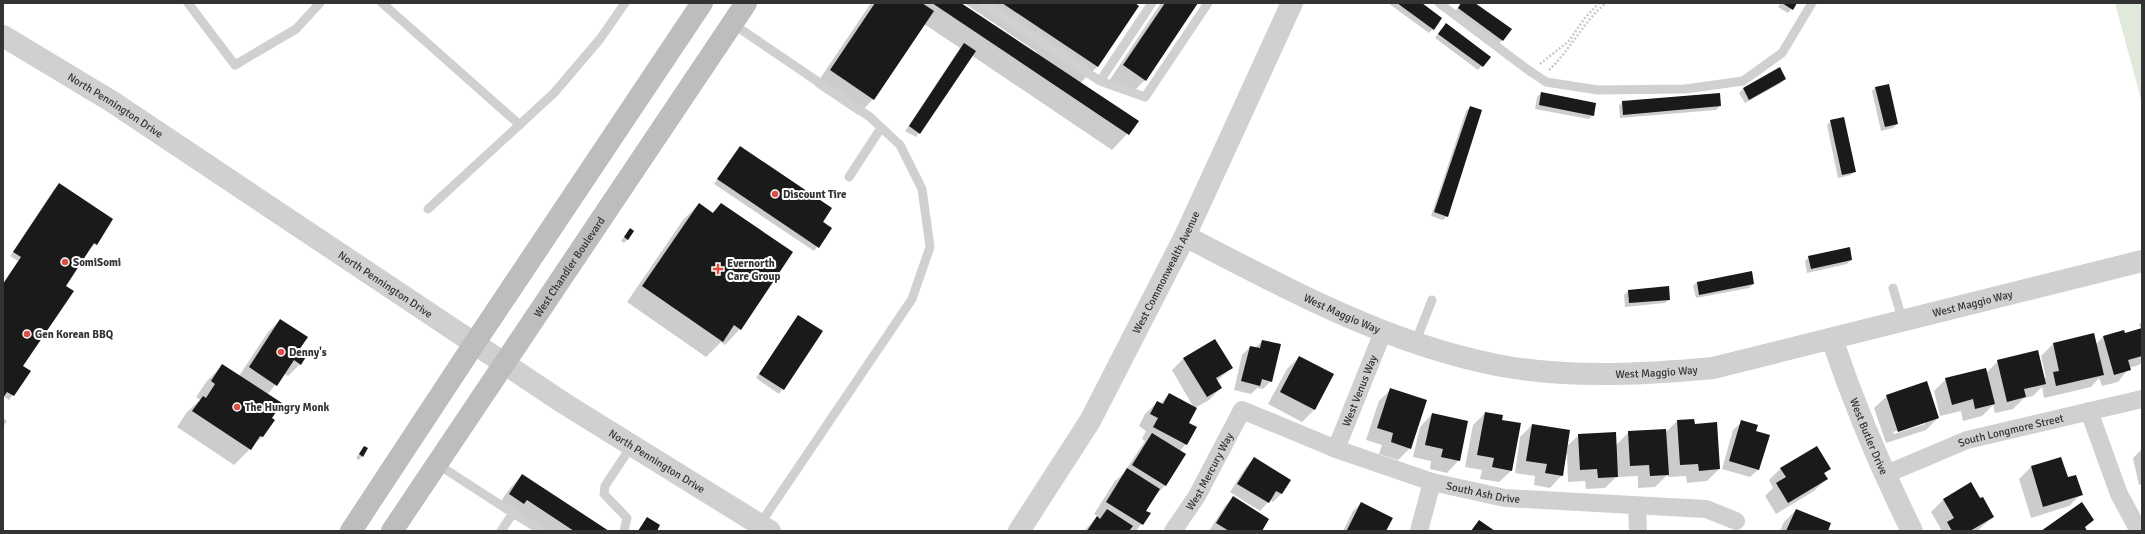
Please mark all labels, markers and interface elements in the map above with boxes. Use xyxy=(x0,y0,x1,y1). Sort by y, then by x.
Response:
street label: North Pennington Drive xyxy=(65,70,165,141)
place label: Discount Tire xyxy=(783,188,847,201)
marker: Discount Tire xyxy=(770,189,780,199)
street label: West Commonwealth Avenue xyxy=(1130,209,1203,336)
street label: West Chandler Boulevard xyxy=(531,214,608,320)
street label: North Pennington Drive xyxy=(336,248,435,321)
place label: SomiSomi xyxy=(73,256,121,269)
marker: SomiSomi xyxy=(60,257,70,267)
place label: Evernorth Care Group xyxy=(727,257,781,283)
marker: Evernorth Care Group xyxy=(712,263,724,275)
street label: West Maggio Way xyxy=(1931,287,2015,320)
street label: West Maggio Way xyxy=(1301,291,1383,337)
place label: Gen Korean BBQ xyxy=(35,328,114,341)
marker: Gen Korean BBQ xyxy=(22,329,32,339)
place label: Denny's xyxy=(289,346,327,359)
marker: Denny's xyxy=(276,347,286,357)
street label: West Venus Way xyxy=(1340,352,1380,428)
street label: West Maggio Way xyxy=(1615,363,1699,381)
street label: West Butler Drive xyxy=(1847,396,1890,477)
place label: The Hungry Monk xyxy=(245,401,330,414)
marker: The Hungry Monk xyxy=(232,402,242,412)
street label: South Longmore Street xyxy=(1956,412,2065,450)
street label: North Pennington Drive xyxy=(606,427,707,496)
street label: West Mercury Way xyxy=(1183,430,1236,513)
street label: South Ash Drive xyxy=(1445,479,1520,506)

